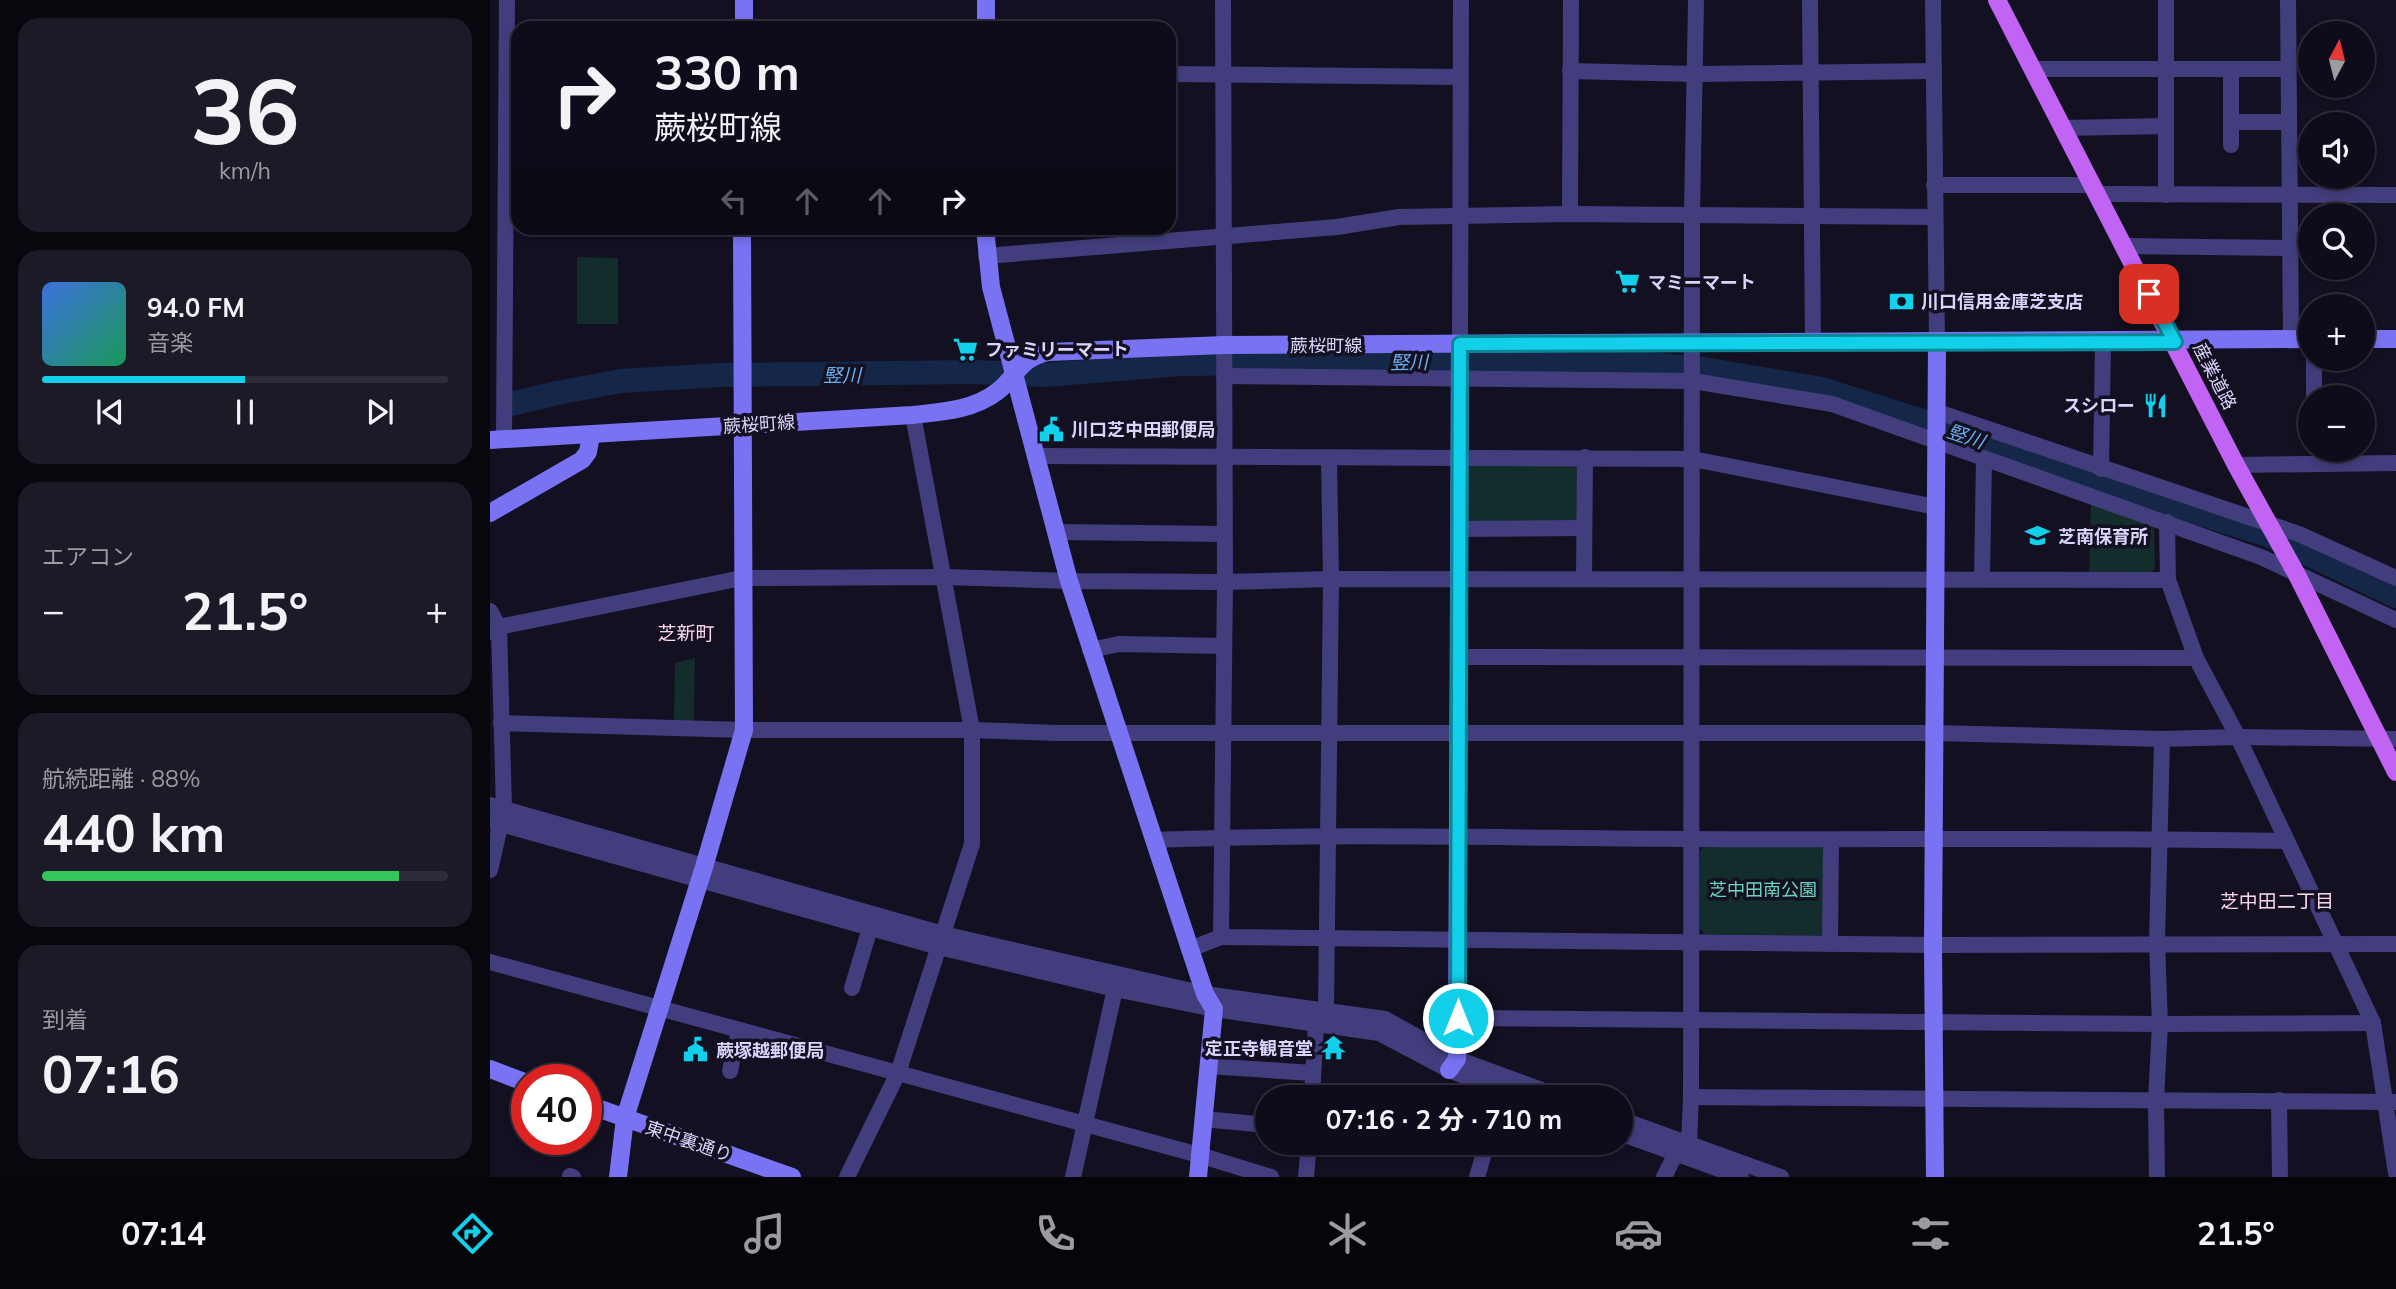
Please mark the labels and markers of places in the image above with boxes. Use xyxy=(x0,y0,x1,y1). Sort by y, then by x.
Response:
pin xyxy=(2119,264,2179,324)
supermarket icon: マミーマート xyxy=(1614,268,1642,296)
place label: マミーマート xyxy=(1648,271,1756,294)
bank icon: 川口信用金庫芝支店 xyxy=(1887,287,1915,315)
place label: 川口信用金庫芝支店 xyxy=(1921,290,2083,313)
supermarket icon: ファミリーマート xyxy=(951,335,979,363)
place label: ファミリーマート xyxy=(985,338,1129,361)
restaurant icon: スシロー xyxy=(2141,391,2169,419)
place label: スシロー xyxy=(2063,394,2135,417)
public building icon: 川口芝中田郵便局 xyxy=(1037,415,1065,443)
place label: 川口芝中田郵便局 xyxy=(1071,418,1215,441)
school or university icon: 芝南保育所 xyxy=(2024,522,2052,550)
place label: 芝南保育所 xyxy=(2058,525,2148,548)
temple icon: 定正寺観音堂 xyxy=(1319,1034,1347,1062)
public building icon: 蕨塚越郵便局 xyxy=(682,1036,710,1064)
place label: 定正寺観音堂 xyxy=(1205,1037,1313,1060)
place label: 蕨塚越郵便局 xyxy=(716,1039,824,1062)

